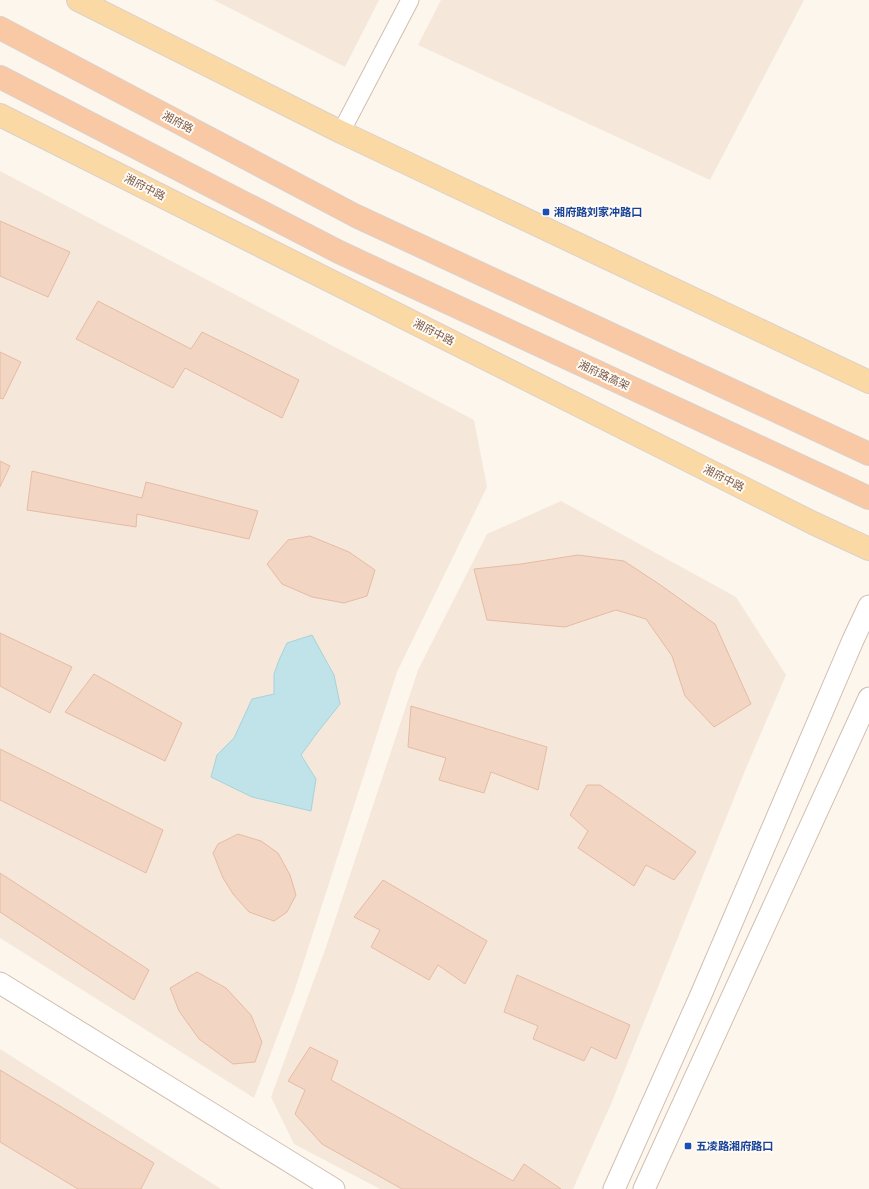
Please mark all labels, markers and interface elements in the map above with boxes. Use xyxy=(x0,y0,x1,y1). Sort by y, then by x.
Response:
street label: 湘府路 xyxy=(160,107,196,136)
street label: 湘府中路 xyxy=(122,170,168,203)
place label: 湘府路刘家冲路口 xyxy=(554,204,642,219)
marker: 湘府路刘家冲路口 xyxy=(541,207,551,217)
street label: 湘府中路 xyxy=(411,315,457,348)
street label: 湘府路高架 xyxy=(576,356,632,393)
street label: 湘府中路 xyxy=(701,461,747,494)
place label: 五凌路湘府路口 xyxy=(696,1138,773,1153)
marker: 五凌路湘府路口 xyxy=(683,1141,693,1151)

